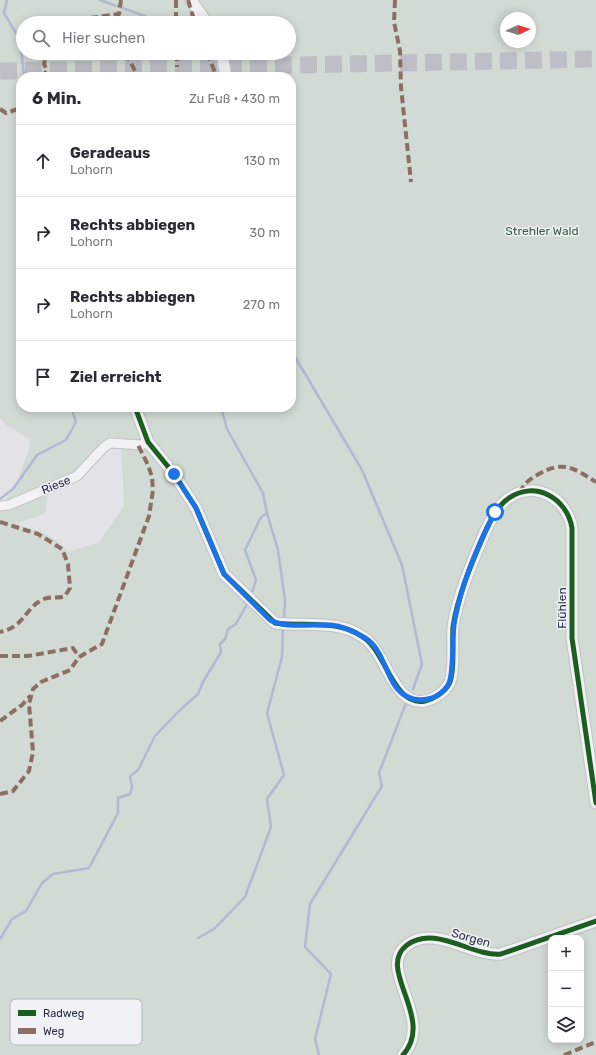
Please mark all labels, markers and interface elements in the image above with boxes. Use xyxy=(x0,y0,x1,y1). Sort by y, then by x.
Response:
north arrow xyxy=(500,12,536,48)
search box xyxy=(16,16,296,60)
icon: search xyxy=(30,27,52,49)
text: Hier suchen xyxy=(62,29,145,47)
text: 6 Min. xyxy=(32,88,81,108)
text: Zu Fuß · 430 m xyxy=(189,91,280,106)
text: Geradeaus xyxy=(70,144,150,162)
icon: ahead xyxy=(32,150,54,172)
text: 130 m xyxy=(244,153,280,168)
text: Lohorn xyxy=(70,162,113,177)
text: Rechts abbiegen xyxy=(70,216,195,234)
icon: right xyxy=(32,222,54,244)
park label: Strehler Wald xyxy=(505,224,579,238)
text: 30 m xyxy=(249,225,280,240)
text: Lohorn xyxy=(70,234,113,249)
text: Rechts abbiegen xyxy=(70,288,195,306)
icon: right xyxy=(32,294,54,316)
text: 270 m xyxy=(243,297,280,312)
text: Lohorn xyxy=(70,306,113,321)
icon: arrive xyxy=(32,366,54,388)
text: Ziel erreicht xyxy=(70,368,162,386)
route end xyxy=(165,465,183,483)
street label: Riese xyxy=(39,473,73,497)
route start xyxy=(486,503,504,521)
street label: Flühlen xyxy=(555,587,569,629)
street label: Sorgen xyxy=(450,926,492,950)
map controls xyxy=(548,935,584,1043)
button: + xyxy=(548,935,584,971)
button: − xyxy=(548,971,584,1007)
legend xyxy=(10,999,142,1045)
text: Radweg xyxy=(43,1007,84,1020)
button: layers xyxy=(548,1007,584,1043)
text: Weg xyxy=(43,1025,64,1038)

